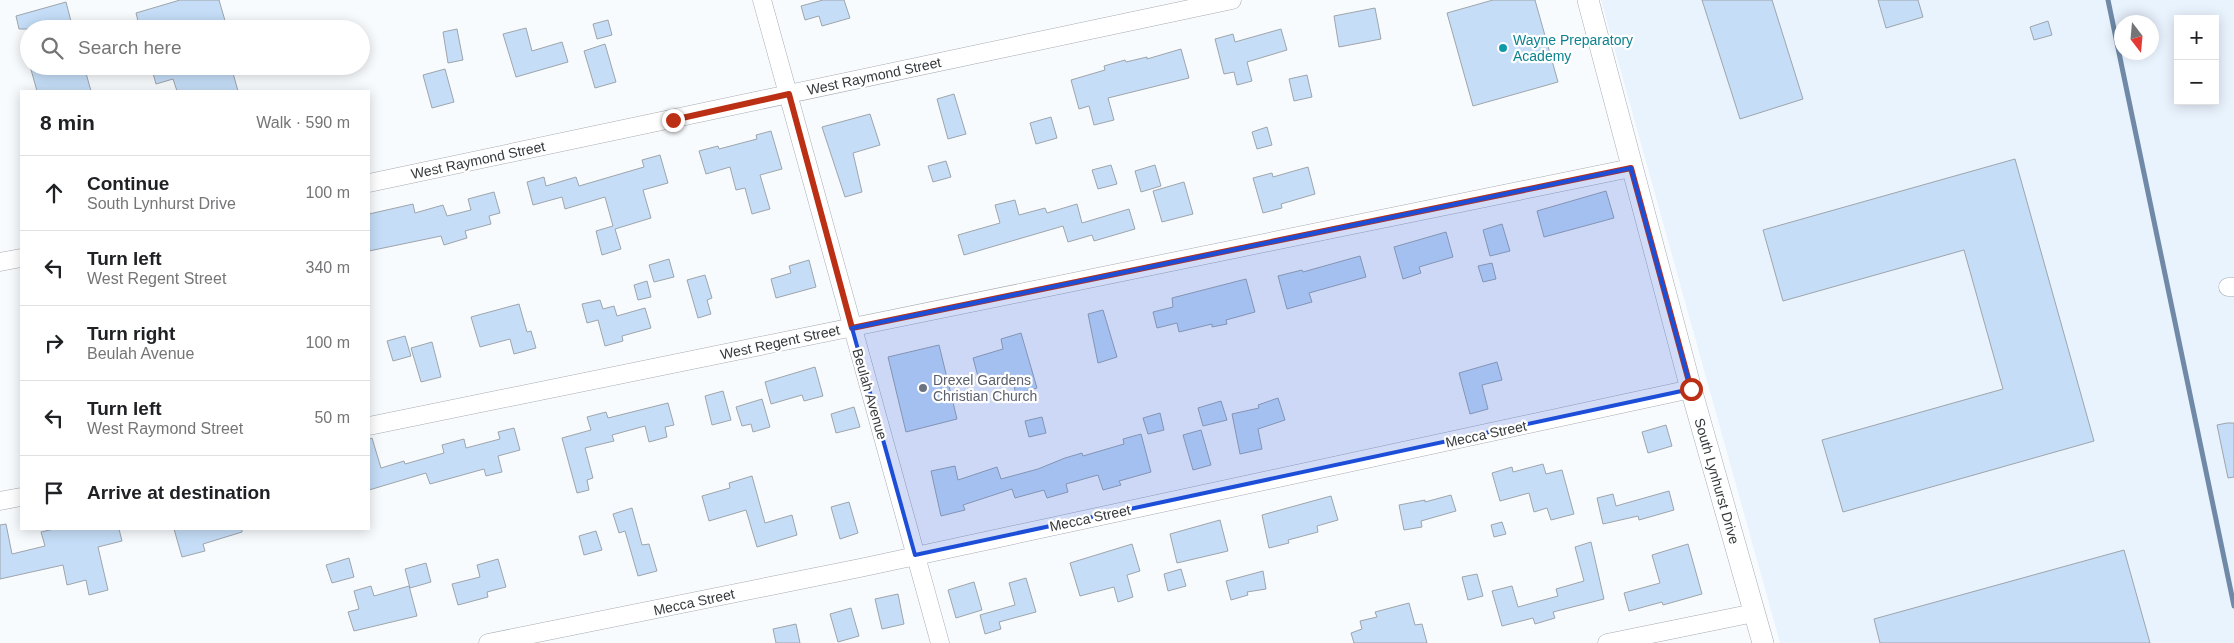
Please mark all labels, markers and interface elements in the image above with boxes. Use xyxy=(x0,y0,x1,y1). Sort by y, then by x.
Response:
north arrow xyxy=(2114,15,2159,60)
map controls xyxy=(2174,15,2219,105)
button: + xyxy=(2174,15,2219,60)
search box xyxy=(20,20,370,75)
place label: Wayne Preparatory Academy xyxy=(1513,32,1633,64)
icon: search xyxy=(38,34,66,62)
text: Search here xyxy=(78,37,182,58)
marker: Wayne Preparatory Academy xyxy=(1497,42,1509,54)
street label: West Raymond Street xyxy=(805,54,943,98)
button: − xyxy=(2174,60,2219,105)
route end xyxy=(662,109,685,132)
text: 8 min xyxy=(40,111,95,134)
text: Walk · 590 m xyxy=(256,114,350,131)
street label: West Raymond Street xyxy=(409,138,547,182)
text: Continue xyxy=(87,173,169,194)
icon: ahead xyxy=(40,179,68,207)
text: 100 m xyxy=(306,184,350,201)
text: South Lynhurst Drive xyxy=(87,195,236,212)
text: Turn left xyxy=(87,248,162,269)
icon: left xyxy=(40,254,68,282)
text: 340 m xyxy=(306,259,350,276)
text: West Regent Street xyxy=(87,270,226,287)
street label: West Regent Street xyxy=(719,321,841,362)
text: Turn right xyxy=(87,323,175,344)
icon: right xyxy=(40,329,68,357)
text: 100 m xyxy=(306,334,350,351)
text: Beulah Avenue xyxy=(87,345,194,362)
street label: Beulah Avenue xyxy=(849,347,891,442)
place label: Drexel Gardens Christian Church xyxy=(933,372,1037,404)
route start xyxy=(1680,378,1703,401)
marker: Drexel Gardens Christian Church xyxy=(917,382,929,394)
text: Turn left xyxy=(87,398,162,419)
icon: left xyxy=(40,404,68,432)
text: 50 m xyxy=(314,409,350,426)
street label: South Lynhurst Drive xyxy=(1691,416,1743,546)
street label: Mecca Street xyxy=(1444,418,1528,450)
text: West Raymond Street xyxy=(87,420,243,437)
icon: arrive xyxy=(40,479,68,507)
text: Arrive at destination xyxy=(87,482,271,503)
street label: Mecca Street xyxy=(1048,502,1132,534)
street label: Mecca Street xyxy=(652,586,736,618)

